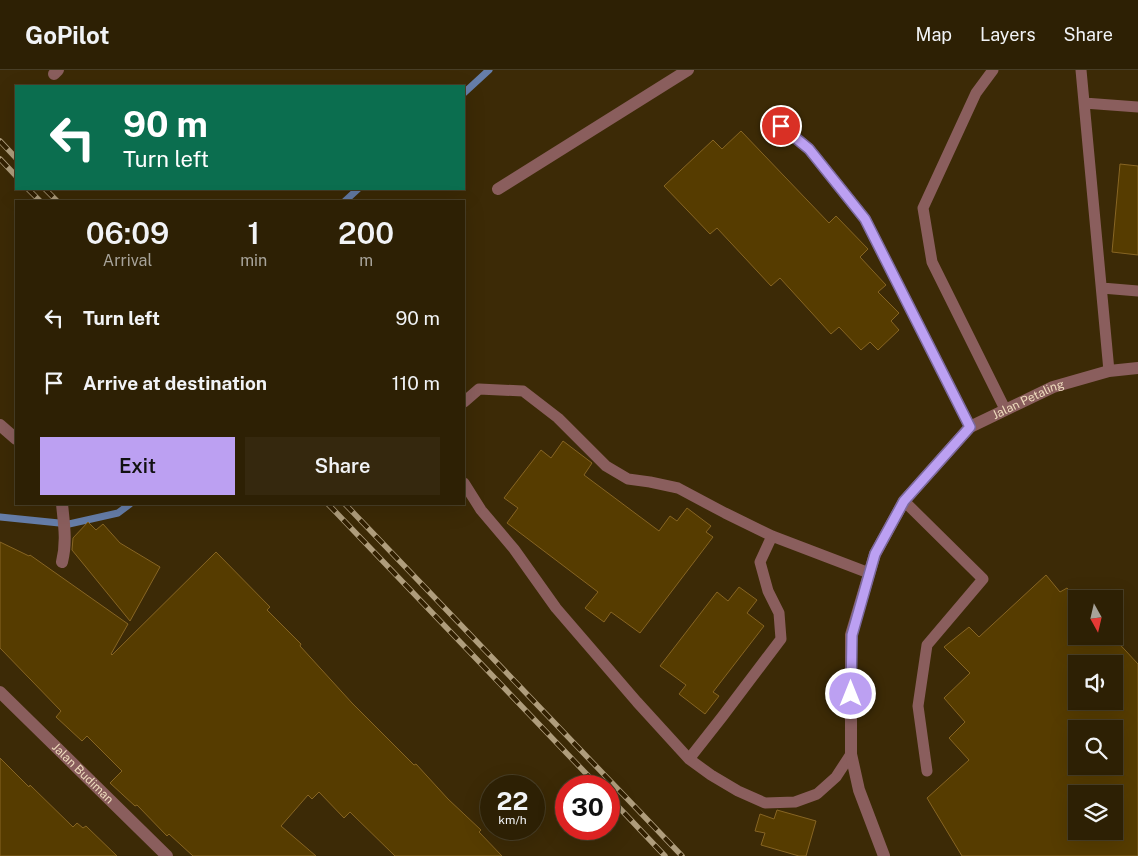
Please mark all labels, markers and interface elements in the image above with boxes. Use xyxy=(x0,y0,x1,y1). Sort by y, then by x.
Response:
text: GoPilot xyxy=(25,21,109,49)
text: Map xyxy=(916,24,952,45)
text: Layers xyxy=(980,24,1036,45)
text: Share xyxy=(1064,24,1113,45)
text: 90 m xyxy=(123,104,208,145)
icon: left xyxy=(40,105,105,170)
pin xyxy=(760,105,802,147)
icon: arrive xyxy=(767,112,795,140)
text: Turn left xyxy=(123,146,209,172)
text: 06:09 xyxy=(86,215,169,251)
text: 1 xyxy=(247,215,260,251)
text: 200 xyxy=(338,215,394,251)
text: Arrival xyxy=(103,251,152,270)
text: min xyxy=(240,251,267,270)
text: m xyxy=(359,251,373,270)
icon: left xyxy=(40,304,68,332)
text: Turn left xyxy=(83,307,160,329)
text: 90 m xyxy=(396,307,440,329)
icon: arrive xyxy=(40,369,68,397)
text: Arrive at destination xyxy=(83,372,267,394)
text: 110 m xyxy=(392,372,440,394)
street label: Jalan Petaling xyxy=(990,377,1066,422)
button: Exit xyxy=(40,437,235,495)
button: Share xyxy=(245,437,440,495)
north arrow xyxy=(1068,590,1122,645)
map controls xyxy=(1068,590,1123,840)
button: sound xyxy=(1068,655,1123,710)
position arrow xyxy=(824,667,876,719)
button: search xyxy=(1068,720,1123,775)
street label: Jalan Budiman xyxy=(49,740,116,807)
speed limit sign: 30 xyxy=(555,775,620,840)
button: layers xyxy=(1068,785,1123,840)
text: 22 xyxy=(497,786,528,816)
text: km/h xyxy=(498,813,527,827)

